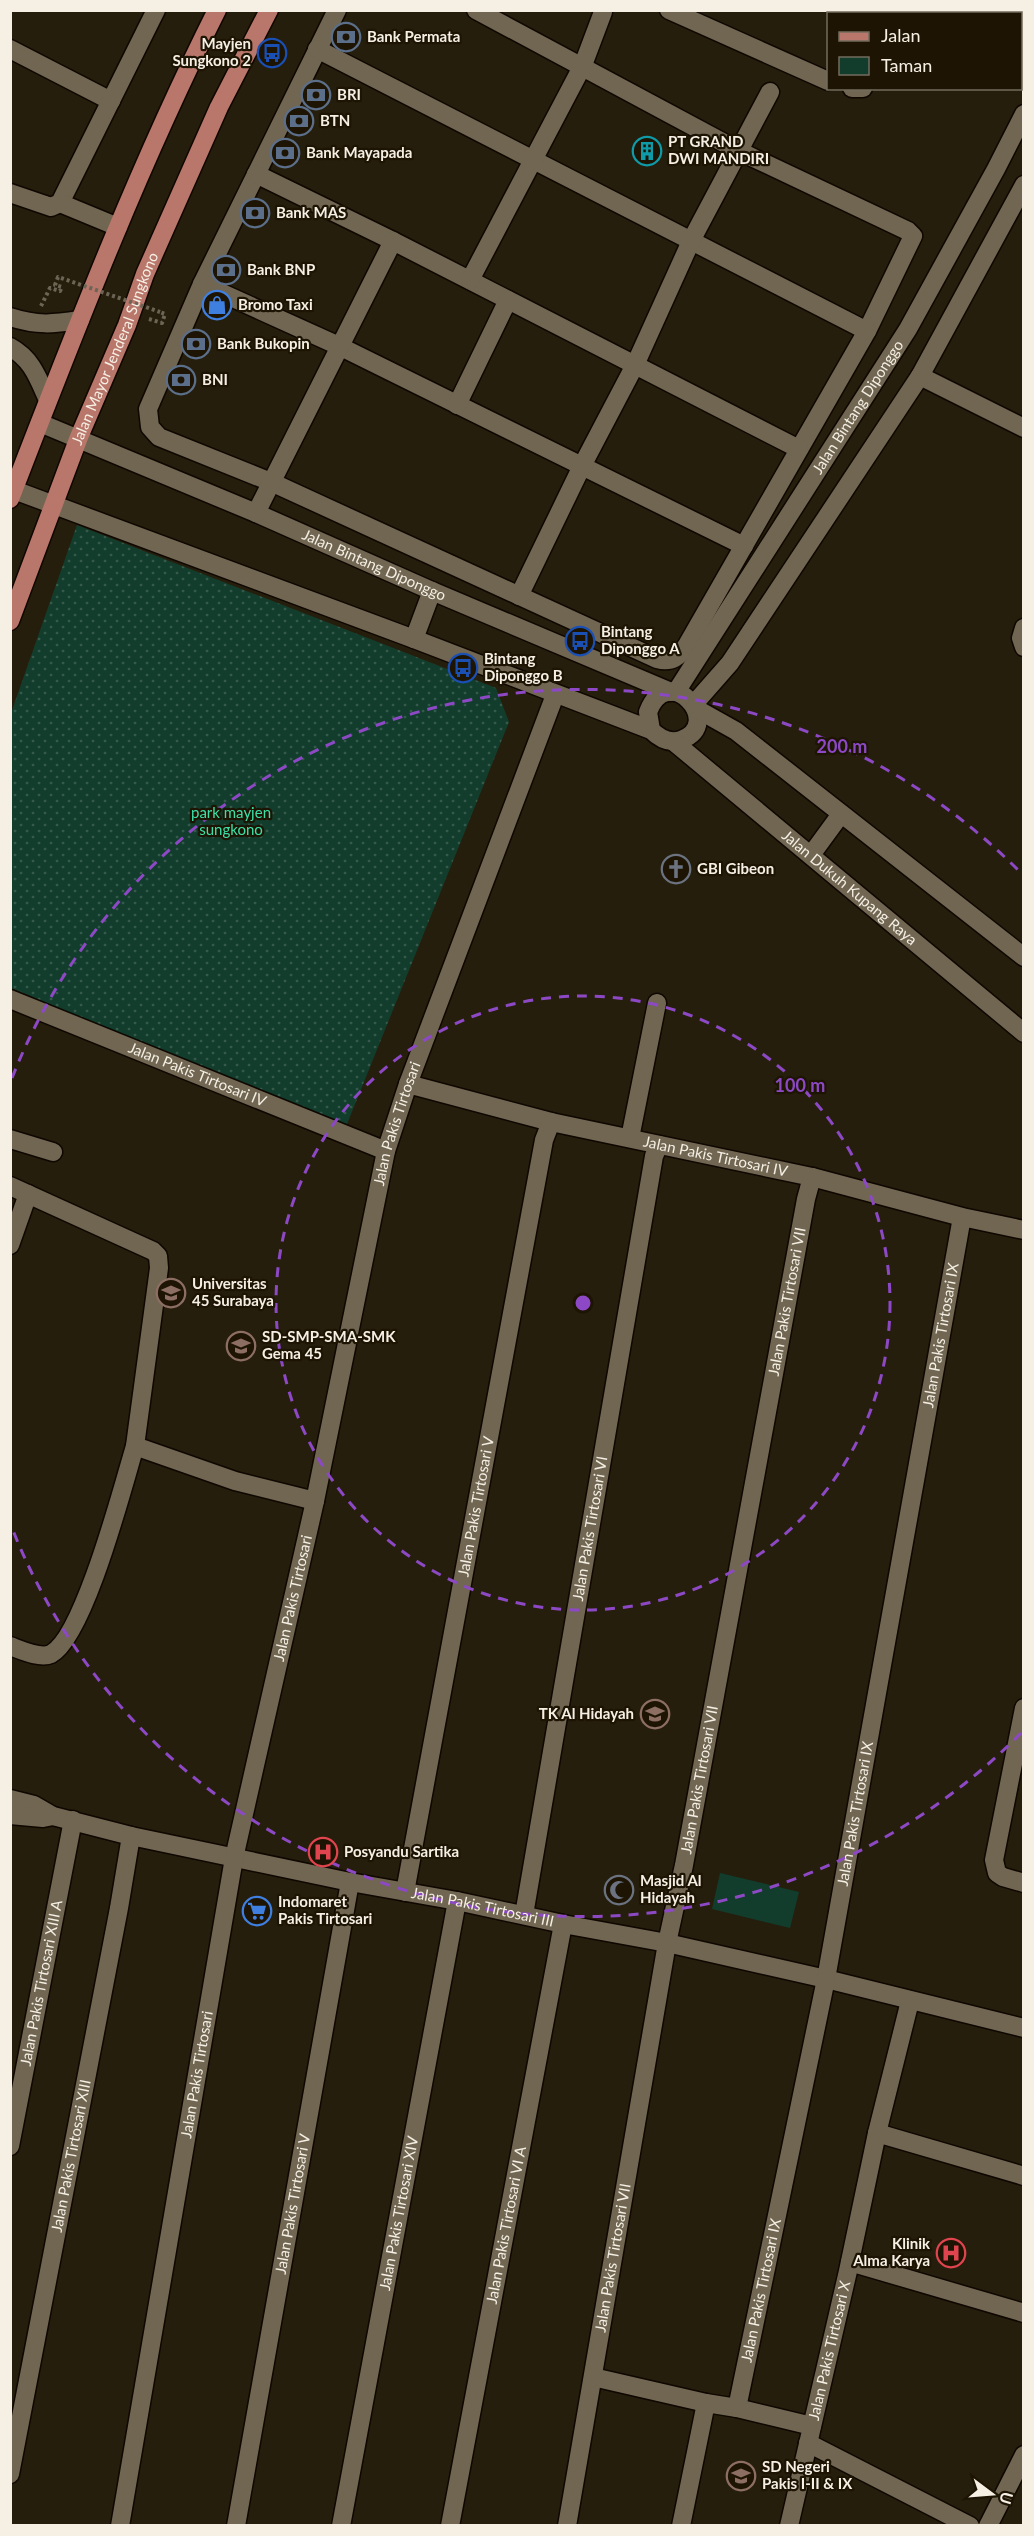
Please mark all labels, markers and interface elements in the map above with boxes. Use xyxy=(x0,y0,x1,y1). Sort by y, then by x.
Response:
legend xyxy=(827,12,1022,90)
bank icon: Bank Permata xyxy=(330,21,362,53)
text: Jalan xyxy=(881,24,920,46)
place label: Bank Permata xyxy=(367,27,460,45)
place label: Mayjen Sungkono 2 xyxy=(172,34,251,69)
bus stop icon: Mayjen Sungkono 2 xyxy=(256,37,288,69)
text: Taman xyxy=(881,54,932,76)
bank icon: BRI xyxy=(300,79,332,111)
place label: BRI xyxy=(337,85,361,103)
bank icon: BTN xyxy=(283,105,315,137)
place label: BTN xyxy=(320,111,350,129)
place label: PT GRAND DWI MANDIRI xyxy=(668,132,769,167)
building icon: PT GRAND DWI MANDIRI xyxy=(631,135,663,167)
bank icon: Bank Mayapada xyxy=(269,137,301,169)
place label: Bank Mayapada xyxy=(306,143,412,161)
bank icon: Bank MAS xyxy=(239,197,271,229)
place label: Bank MAS xyxy=(276,203,346,221)
street label: Jalan Mayor Jenderal Sungkono xyxy=(67,249,162,447)
bank icon: Bank BNP xyxy=(210,254,242,286)
place label: Bank BNP xyxy=(247,260,315,278)
shop icon: Bromo Taxi xyxy=(201,289,233,321)
place label: Bromo Taxi xyxy=(238,295,313,313)
bank icon: Bank Bukopin xyxy=(180,328,212,360)
place label: Bank Bukopin xyxy=(217,334,310,352)
street label: Jalan Bintang Diponggo xyxy=(808,336,907,477)
bank icon: BNI xyxy=(165,364,197,396)
place label: BNI xyxy=(202,370,228,388)
street label: Jalan Bintang Diponggo xyxy=(300,525,449,604)
place label: Bintang Diponggo A xyxy=(601,622,680,657)
bus stop icon: Bintang Diponggo A xyxy=(564,625,596,657)
place label: Bintang Diponggo B xyxy=(484,649,563,684)
bus stop icon: Bintang Diponggo B xyxy=(447,652,479,684)
text: 200 m xyxy=(817,735,867,757)
park label: park mayjen sungkono xyxy=(191,803,271,838)
street label: Jalan Dukuh Kupang Raya xyxy=(779,826,921,948)
church icon: GBI Gibeon xyxy=(660,853,692,885)
place label: GBI Gibeon xyxy=(697,859,774,877)
street label: Jalan Pakis Tirtosari IV xyxy=(126,1038,270,1110)
street label: Jalan Pakis Tirtosari xyxy=(369,1059,424,1187)
text: 100 m xyxy=(775,1074,825,1096)
street label: Jalan Pakis Tirtosari IV xyxy=(642,1132,790,1180)
street label: Jalan Pakis Tirtosari VII xyxy=(764,1226,809,1377)
street label: Jalan Pakis Tirtosari IX xyxy=(918,1261,962,1409)
place label: Universitas 45 Surabaya xyxy=(192,1274,274,1309)
school or university icon: Universitas 45 Surabaya xyxy=(155,1277,187,1309)
centre of rings xyxy=(573,1293,593,1313)
place label: SD-SMP-SMA-SMK Gema 45 xyxy=(262,1327,396,1362)
school or university icon: SD-SMP-SMA-SMK Gema 45 xyxy=(225,1330,257,1362)
street label: Jalan Pakis Tirtosari V xyxy=(453,1434,497,1578)
street label: Jalan Pakis Tirtosari VI xyxy=(568,1455,610,1602)
street label: Jalan Pakis Tirtosari xyxy=(269,1533,315,1663)
school or university icon: TK Al Hidayah xyxy=(639,1698,671,1730)
place label: TK Al Hidayah xyxy=(539,1704,634,1722)
street label: Jalan Pakis Tirtosari VII xyxy=(676,1704,721,1855)
street label: Jalan Pakis Tirtosari IX xyxy=(833,1740,876,1887)
hospital icon: Posyandu Sartika xyxy=(307,1836,339,1868)
place label: Posyandu Sartika xyxy=(344,1842,459,1860)
place label: Masjid Al Hidayah xyxy=(640,1871,702,1906)
mosque icon: Masjid Al Hidayah xyxy=(603,1874,635,1906)
street label: Jalan Pakis Tirtosari III xyxy=(410,1883,556,1930)
place label: Indomaret Pakis Tirtosari xyxy=(278,1892,373,1927)
supermarket icon: Indomaret Pakis Tirtosari xyxy=(241,1895,273,1927)
street label: Jalan Pakis Tirtosari XIII A xyxy=(16,1898,66,2067)
street label: Jalan Pakis Tirtosari xyxy=(176,2009,216,2139)
street label: Jalan Pakis Tirtosari XIII xyxy=(47,2078,94,2234)
street label: Jalan Pakis Tirtosari V xyxy=(271,2131,313,2276)
street label: Jalan Pakis Tirtosari XIV xyxy=(375,2134,421,2292)
street label: Jalan Pakis Tirtosari VI A xyxy=(482,2144,529,2305)
street label: Jalan Pakis Tirtosari VII xyxy=(590,2182,634,2334)
street label: Jalan Pakis Tirtosari IX xyxy=(737,2216,784,2364)
place label: Klinik Alma Karya xyxy=(852,2234,931,2269)
hospital icon: Klinik Alma Karya xyxy=(935,2237,967,2269)
street label: Jalan Pakis Tirtosari X xyxy=(804,2279,853,2422)
place label: SD Negeri Pakis I-II & IX xyxy=(762,2457,853,2492)
school or university icon: SD Negeri Pakis I-II & IX xyxy=(725,2460,757,2492)
north arrow xyxy=(962,2464,1022,2524)
text: U xyxy=(996,2490,1018,2507)

